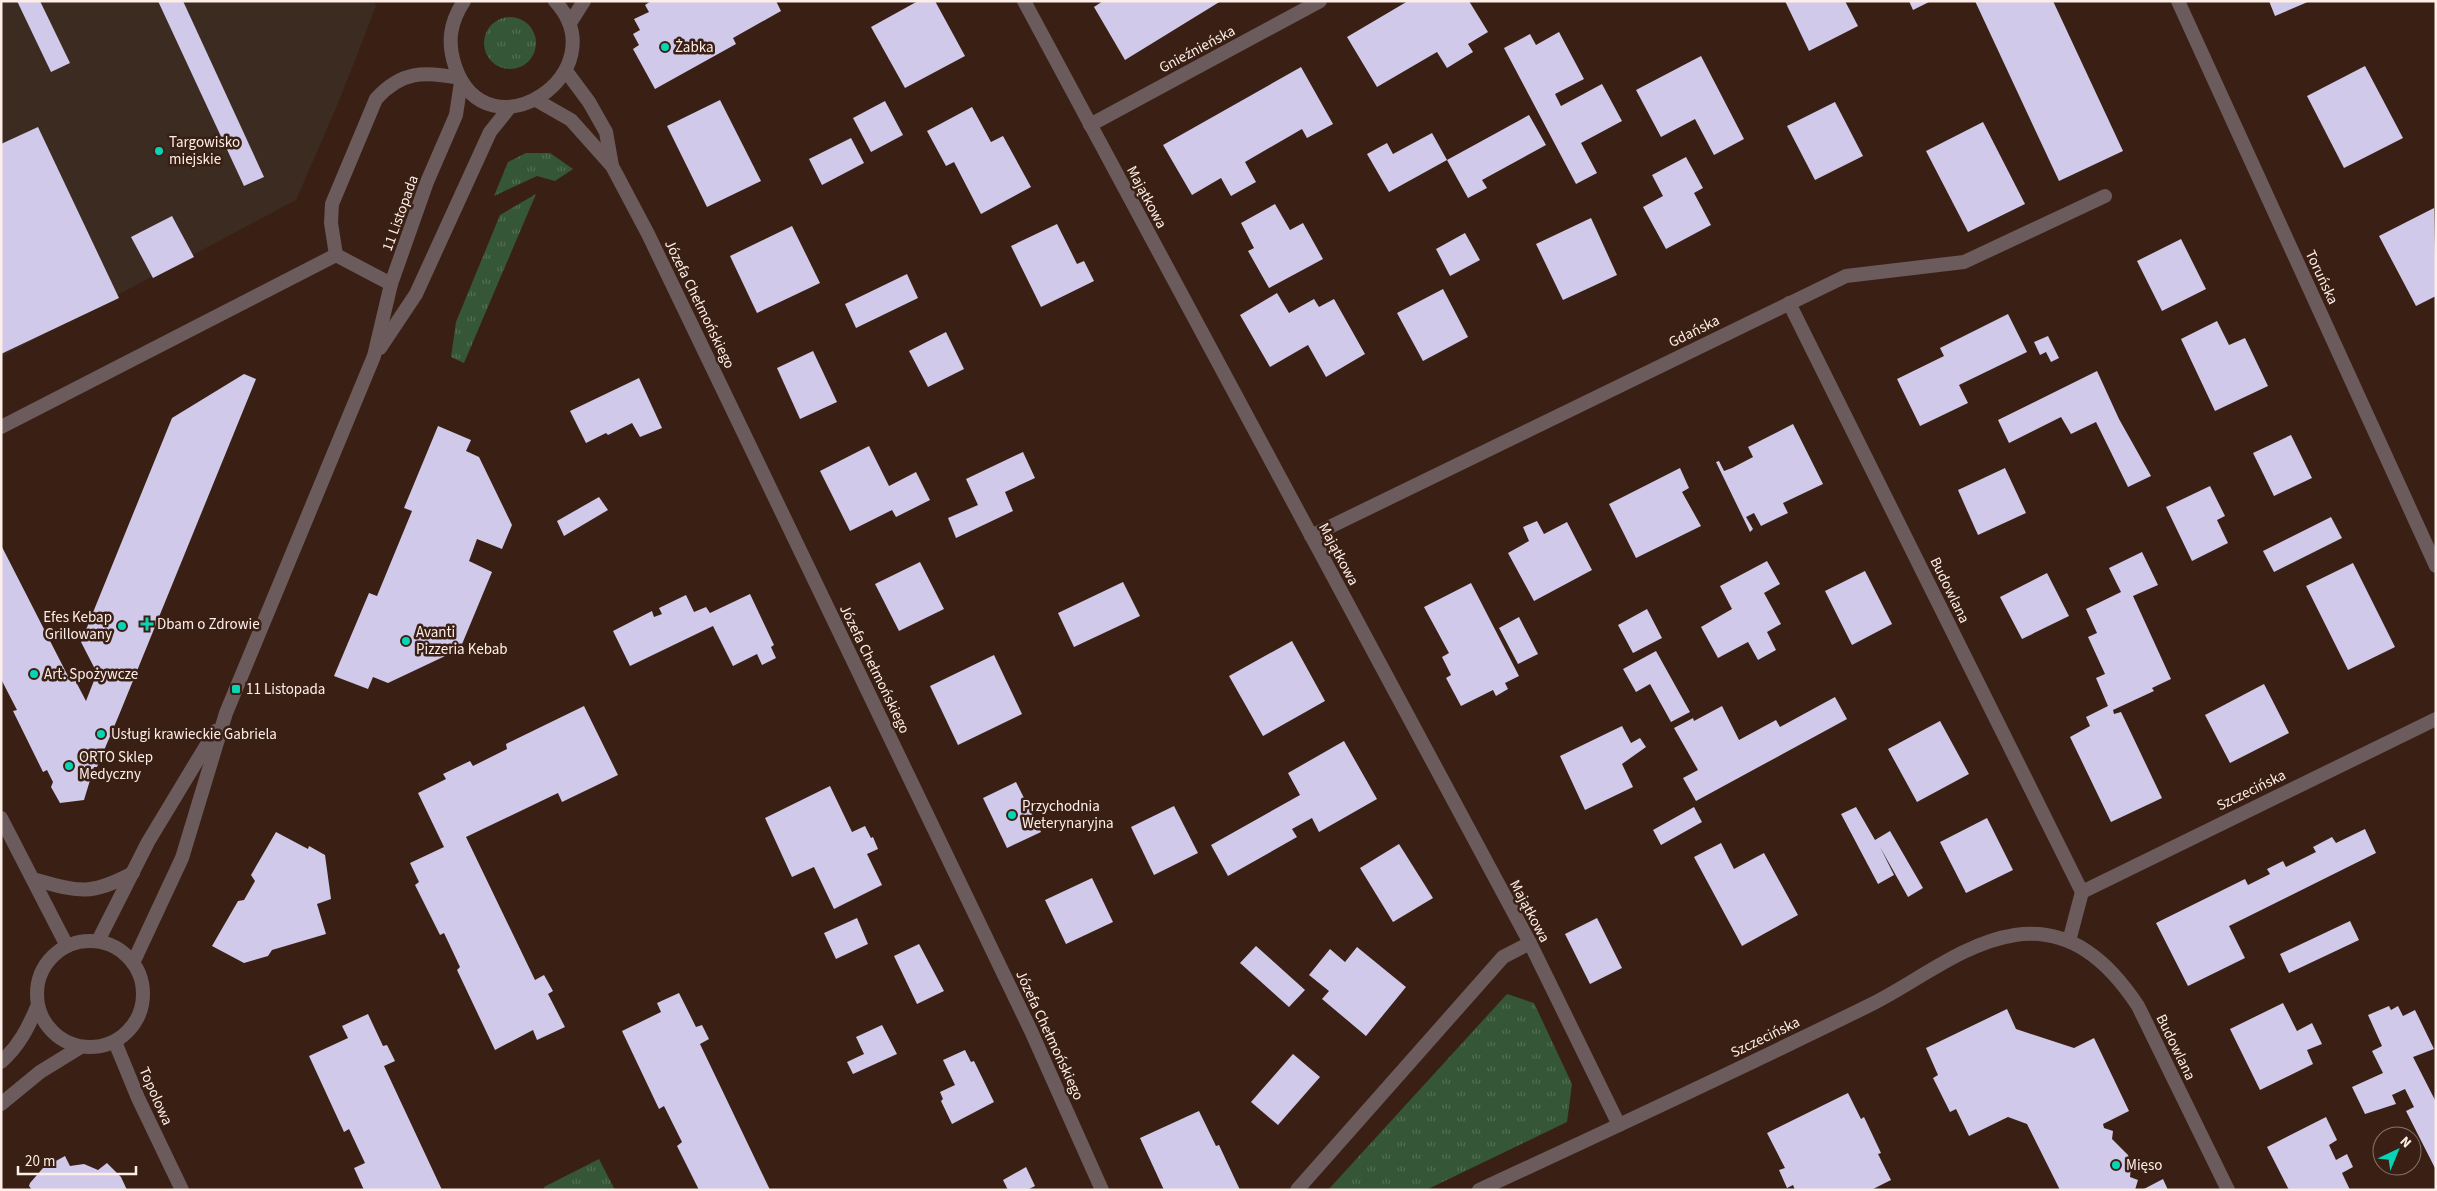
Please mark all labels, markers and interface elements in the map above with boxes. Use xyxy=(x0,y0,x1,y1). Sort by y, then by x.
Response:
street label: Gnieźnieńska xyxy=(1155,21,1239,78)
place label: Żabka xyxy=(675,37,714,58)
marker: Żabka xyxy=(659,41,671,53)
place label: Targowisko miejskie xyxy=(169,132,240,170)
marker: Targowisko miejskie xyxy=(153,145,165,157)
street label: Majątkowa xyxy=(1121,162,1172,232)
street label: 11 Listopada xyxy=(377,172,424,254)
street label: Józefa Chełmońskiego xyxy=(659,236,740,372)
street label: Toruńska xyxy=(2300,247,2343,308)
street label: Gdańska xyxy=(1665,310,1723,353)
street label: Majątkowa xyxy=(1313,519,1364,589)
street label: Budowlana xyxy=(1924,554,1975,627)
street label: Józefa Chełmońskiego xyxy=(834,601,915,737)
place label: Efes Kebap Grillowany xyxy=(43,607,112,645)
place label: Dbam o Zdrowie xyxy=(157,614,260,635)
marker: Dbam o Zdrowie xyxy=(141,618,153,630)
marker: Efes Kebap Grillowany xyxy=(116,620,128,632)
place label: Avanti Pizzeria Kebab xyxy=(416,622,508,660)
marker: Avanti Pizzeria Kebab xyxy=(400,635,412,647)
place label: Art. Spożywcze xyxy=(44,664,138,685)
marker: Art. Spożywcze xyxy=(28,668,40,680)
place label: 11 Listopada xyxy=(246,679,325,700)
marker: 11 Listopada xyxy=(230,683,242,695)
place label: Usługi krawieckie Gabriela xyxy=(111,724,277,745)
marker: Usługi krawieckie Gabriela xyxy=(95,728,107,740)
place label: ORTO Sklep Medyczny xyxy=(79,747,153,785)
marker: ORTO Sklep Medyczny xyxy=(63,760,75,772)
street label: Szczecińska xyxy=(2213,765,2289,816)
place label: Przychodnia Weterynaryjna xyxy=(1022,796,1114,834)
marker: Przychodnia Weterynaryjna xyxy=(1006,809,1018,821)
street label: Majątkowa xyxy=(1504,876,1555,946)
street label: Józefa Chełmońskiego xyxy=(1010,967,1089,1104)
street label: Budowlana xyxy=(2150,1011,2201,1084)
street label: Szczecińska xyxy=(1727,1012,1803,1063)
street label: Topolowa xyxy=(133,1064,178,1129)
north arrow xyxy=(2372,1126,2422,1176)
text: N xyxy=(2395,1132,2416,1153)
scale bar xyxy=(18,1144,135,1176)
text: 20 m xyxy=(25,1151,55,1172)
place label: Mięso xyxy=(2126,1155,2162,1176)
marker: Mięso xyxy=(2110,1159,2122,1171)

